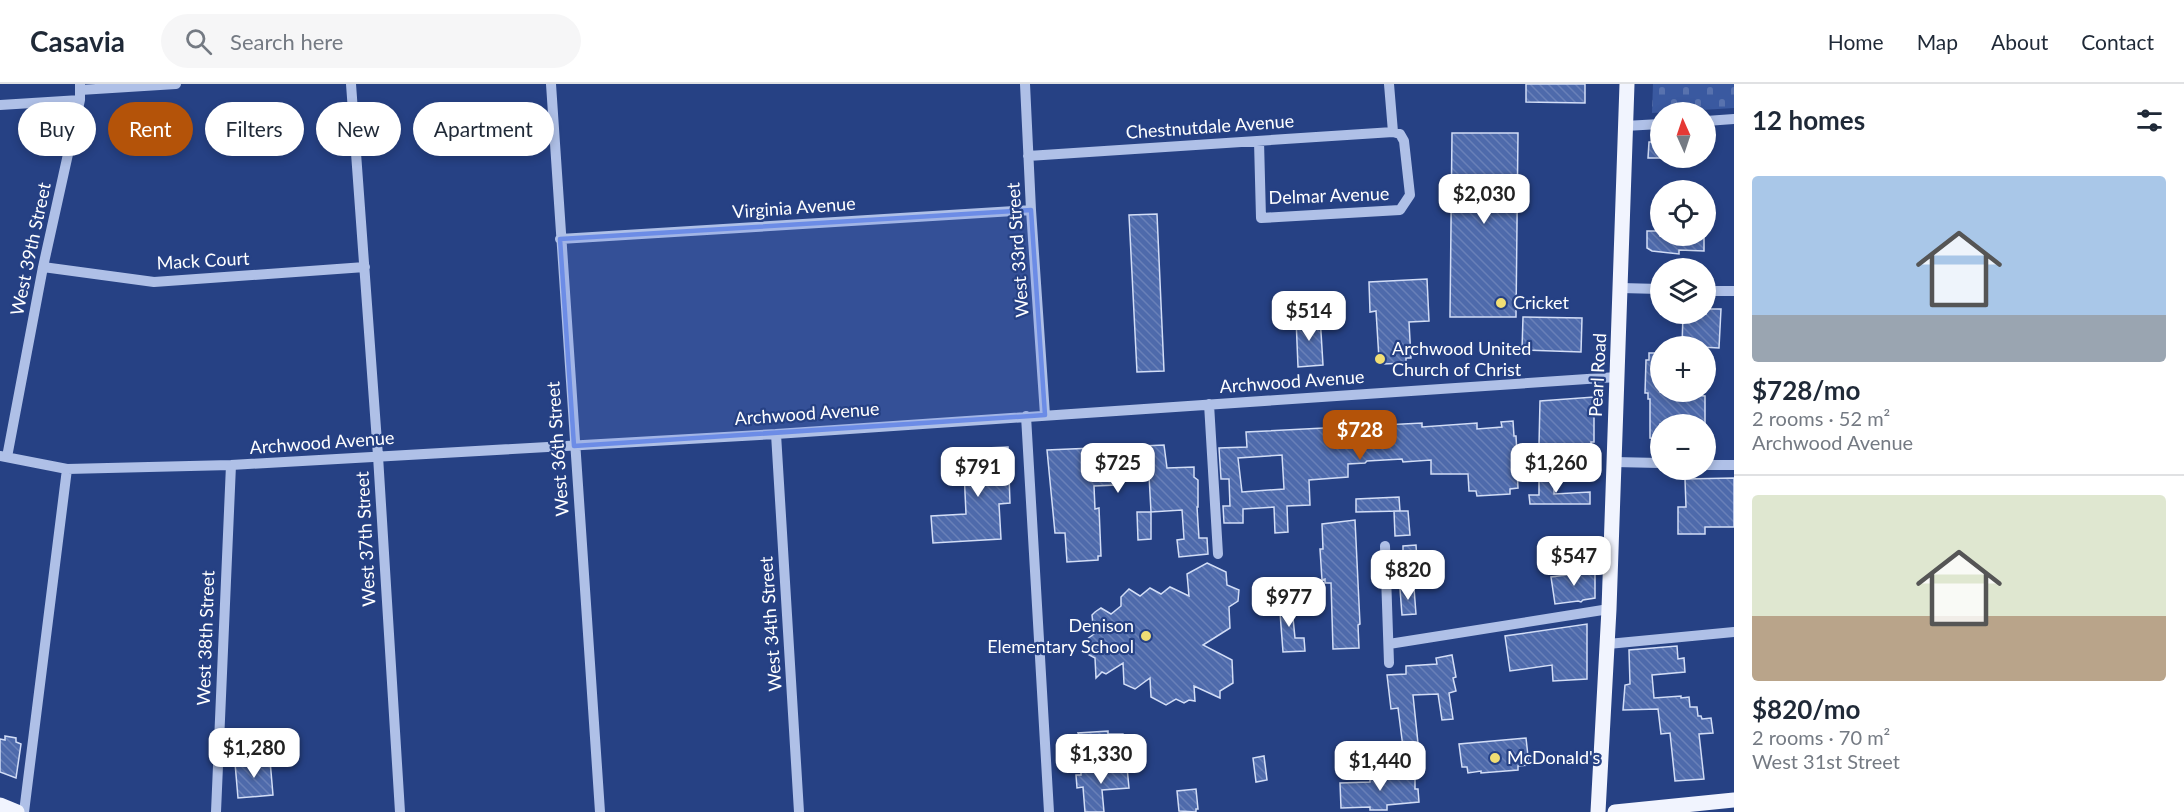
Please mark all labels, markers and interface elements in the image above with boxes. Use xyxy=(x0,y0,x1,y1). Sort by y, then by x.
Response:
search box xyxy=(161,14,581,68)
text: Casavia xyxy=(30,24,125,58)
icon: search xyxy=(182,25,215,58)
text: Search here xyxy=(230,28,344,55)
text: Home xyxy=(1828,29,1884,54)
text: Map xyxy=(1917,29,1958,54)
text: About xyxy=(1991,29,2048,54)
text: Contact xyxy=(2081,29,2154,54)
chip: Buy xyxy=(18,102,96,156)
chip: Rent xyxy=(108,102,193,156)
chip: Filters xyxy=(205,102,304,156)
chip: New xyxy=(316,102,401,156)
chip: Apartment xyxy=(413,102,554,156)
north arrow xyxy=(1650,102,1716,168)
map controls xyxy=(1650,102,1716,480)
text: 12 homes xyxy=(1752,104,1865,136)
icon: filters xyxy=(2133,104,2166,137)
street label: Chestnutdale Avenue xyxy=(1125,109,1295,143)
pin: $2,030 xyxy=(1435,174,1533,225)
street label: West 39th Street xyxy=(5,180,55,317)
button: locate xyxy=(1650,180,1716,246)
street label: West 33rd Street xyxy=(1001,181,1033,318)
text: $2,030 xyxy=(1453,181,1515,205)
street label: Delmar Avenue xyxy=(1268,182,1390,208)
street label: Virginia Avenue xyxy=(732,192,856,222)
icon: home xyxy=(1905,215,2013,323)
street label: Mack Court xyxy=(156,247,250,273)
button: layers xyxy=(1650,258,1716,324)
pin: $514 xyxy=(1273,291,1345,342)
place label: Cricket xyxy=(1513,291,1570,313)
marker: Cricket xyxy=(1494,296,1508,310)
text: $514 xyxy=(1286,298,1332,322)
street label: Pearl Road xyxy=(1584,332,1610,418)
button: + xyxy=(1650,336,1716,402)
place label: Archwood United Church of Christ xyxy=(1392,337,1531,380)
marker: Archwood United Church of Christ xyxy=(1373,352,1387,366)
street label: Archwood Avenue xyxy=(1219,365,1365,397)
text: $728/mo xyxy=(1752,374,1860,406)
street label: West 36th Street xyxy=(541,380,573,517)
street label: Archwood Avenue xyxy=(734,397,880,429)
text: 2 rooms · 52 m² xyxy=(1752,406,1890,430)
pin: $728 xyxy=(1324,410,1396,461)
button: − xyxy=(1650,414,1716,480)
text: $728 xyxy=(1337,417,1383,441)
street label: Archwood Avenue xyxy=(249,426,395,458)
text: Archwood Avenue xyxy=(1752,430,1913,454)
pin: $725 xyxy=(1082,443,1154,494)
pin: $1,260 xyxy=(1507,443,1605,494)
pin: $791 xyxy=(942,447,1014,498)
text: $725 xyxy=(1095,450,1141,474)
text: $1,260 xyxy=(1525,450,1587,474)
text: $791 xyxy=(955,454,1001,478)
street label: West 37th Street xyxy=(350,470,380,607)
icon: home xyxy=(1905,534,2013,642)
pin: $547 xyxy=(1538,536,1610,587)
text: $547 xyxy=(1551,543,1597,567)
pin: $820 xyxy=(1372,550,1444,601)
street label: West 34th Street xyxy=(754,555,786,692)
text: $820 xyxy=(1385,557,1431,581)
street label: West 38th Street xyxy=(192,569,218,706)
pin: $977 xyxy=(1253,577,1325,628)
text: $977 xyxy=(1266,584,1312,608)
place label: Denison Elementary School xyxy=(987,614,1134,657)
marker: Denison Elementary School xyxy=(1139,629,1153,643)
text: $820/mo xyxy=(1752,693,1860,725)
text: 2 rooms · 70 m² xyxy=(1752,725,1890,749)
pin: $1,280 xyxy=(205,728,303,779)
pin: $1,330 xyxy=(1052,734,1150,785)
text: $1,280 xyxy=(223,735,285,759)
text: $1,330 xyxy=(1070,741,1132,765)
pin: $1,440 xyxy=(1331,741,1429,792)
place label: McDonald's xyxy=(1507,746,1601,768)
text: $1,440 xyxy=(1349,748,1411,772)
text: West 31st Street xyxy=(1752,749,1900,773)
marker: McDonald's xyxy=(1488,751,1502,765)

